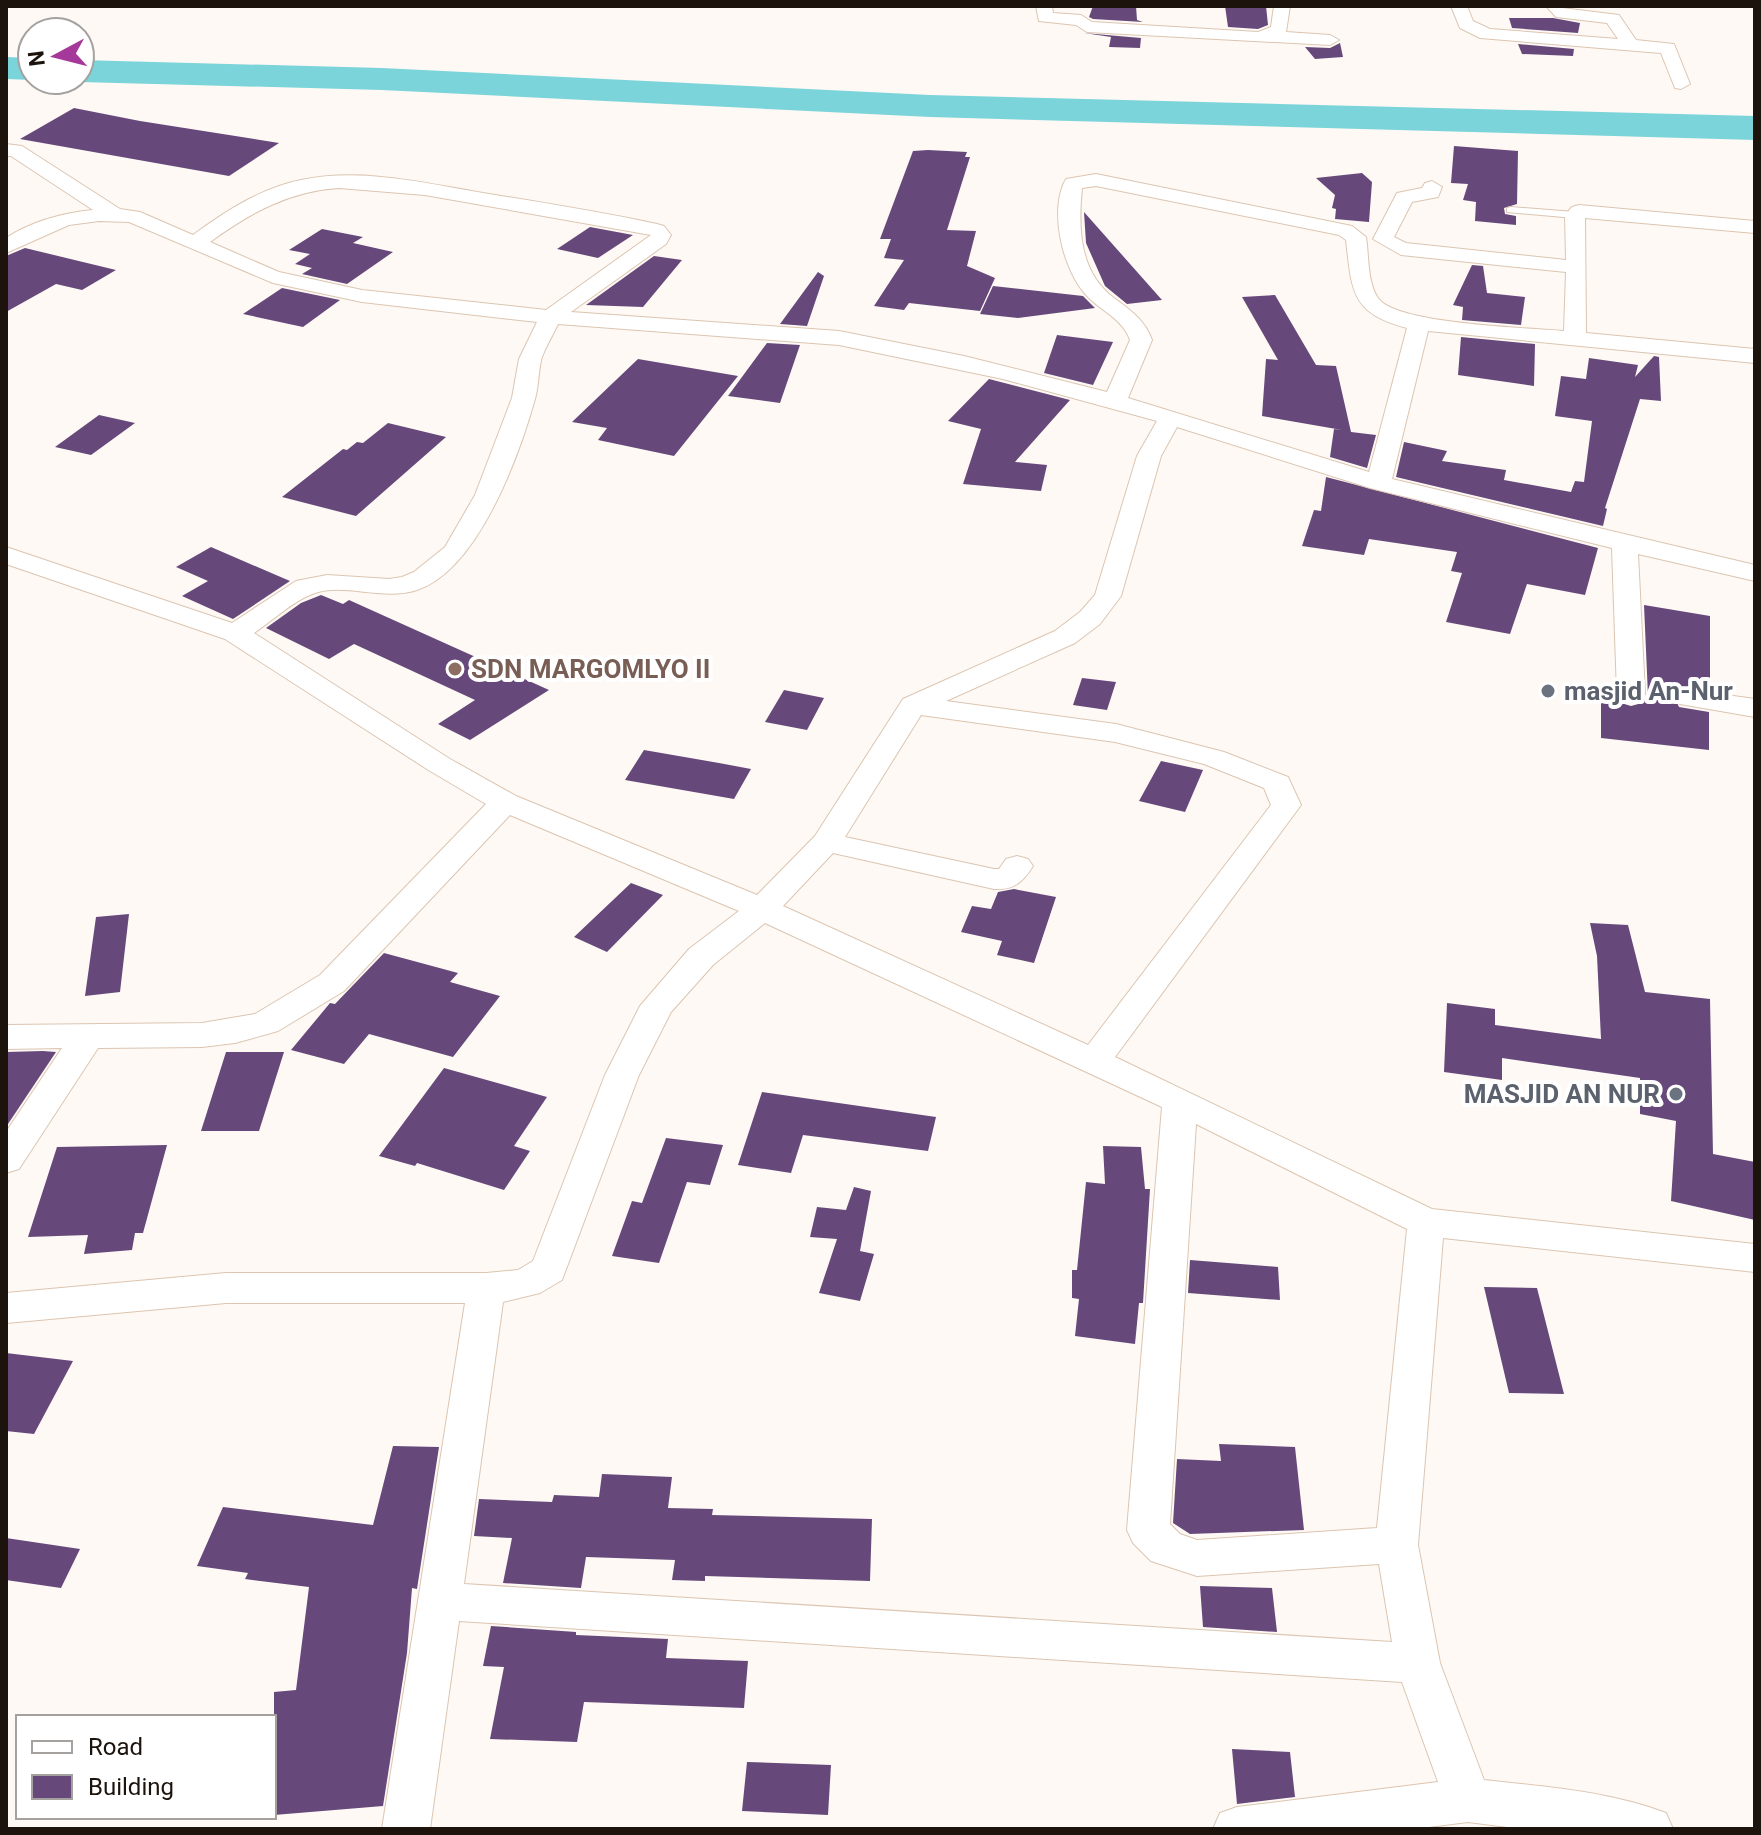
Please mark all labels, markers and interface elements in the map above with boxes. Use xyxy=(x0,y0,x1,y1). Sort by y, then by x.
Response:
north arrow xyxy=(16,16,96,96)
text: N xyxy=(23,49,50,68)
place label: SDN MARGOMLYO II xyxy=(471,654,710,684)
marker: SDN MARGOMLYO II xyxy=(446,660,464,678)
place label: masjid An-Nur xyxy=(1564,676,1733,706)
marker: masjid An-Nur xyxy=(1539,682,1557,700)
place label: MASJID AN NUR xyxy=(1464,1079,1660,1109)
marker: MASJID AN NUR xyxy=(1667,1085,1685,1103)
legend xyxy=(16,1715,276,1819)
text: Road xyxy=(88,1733,143,1761)
text: Building xyxy=(88,1773,174,1801)

